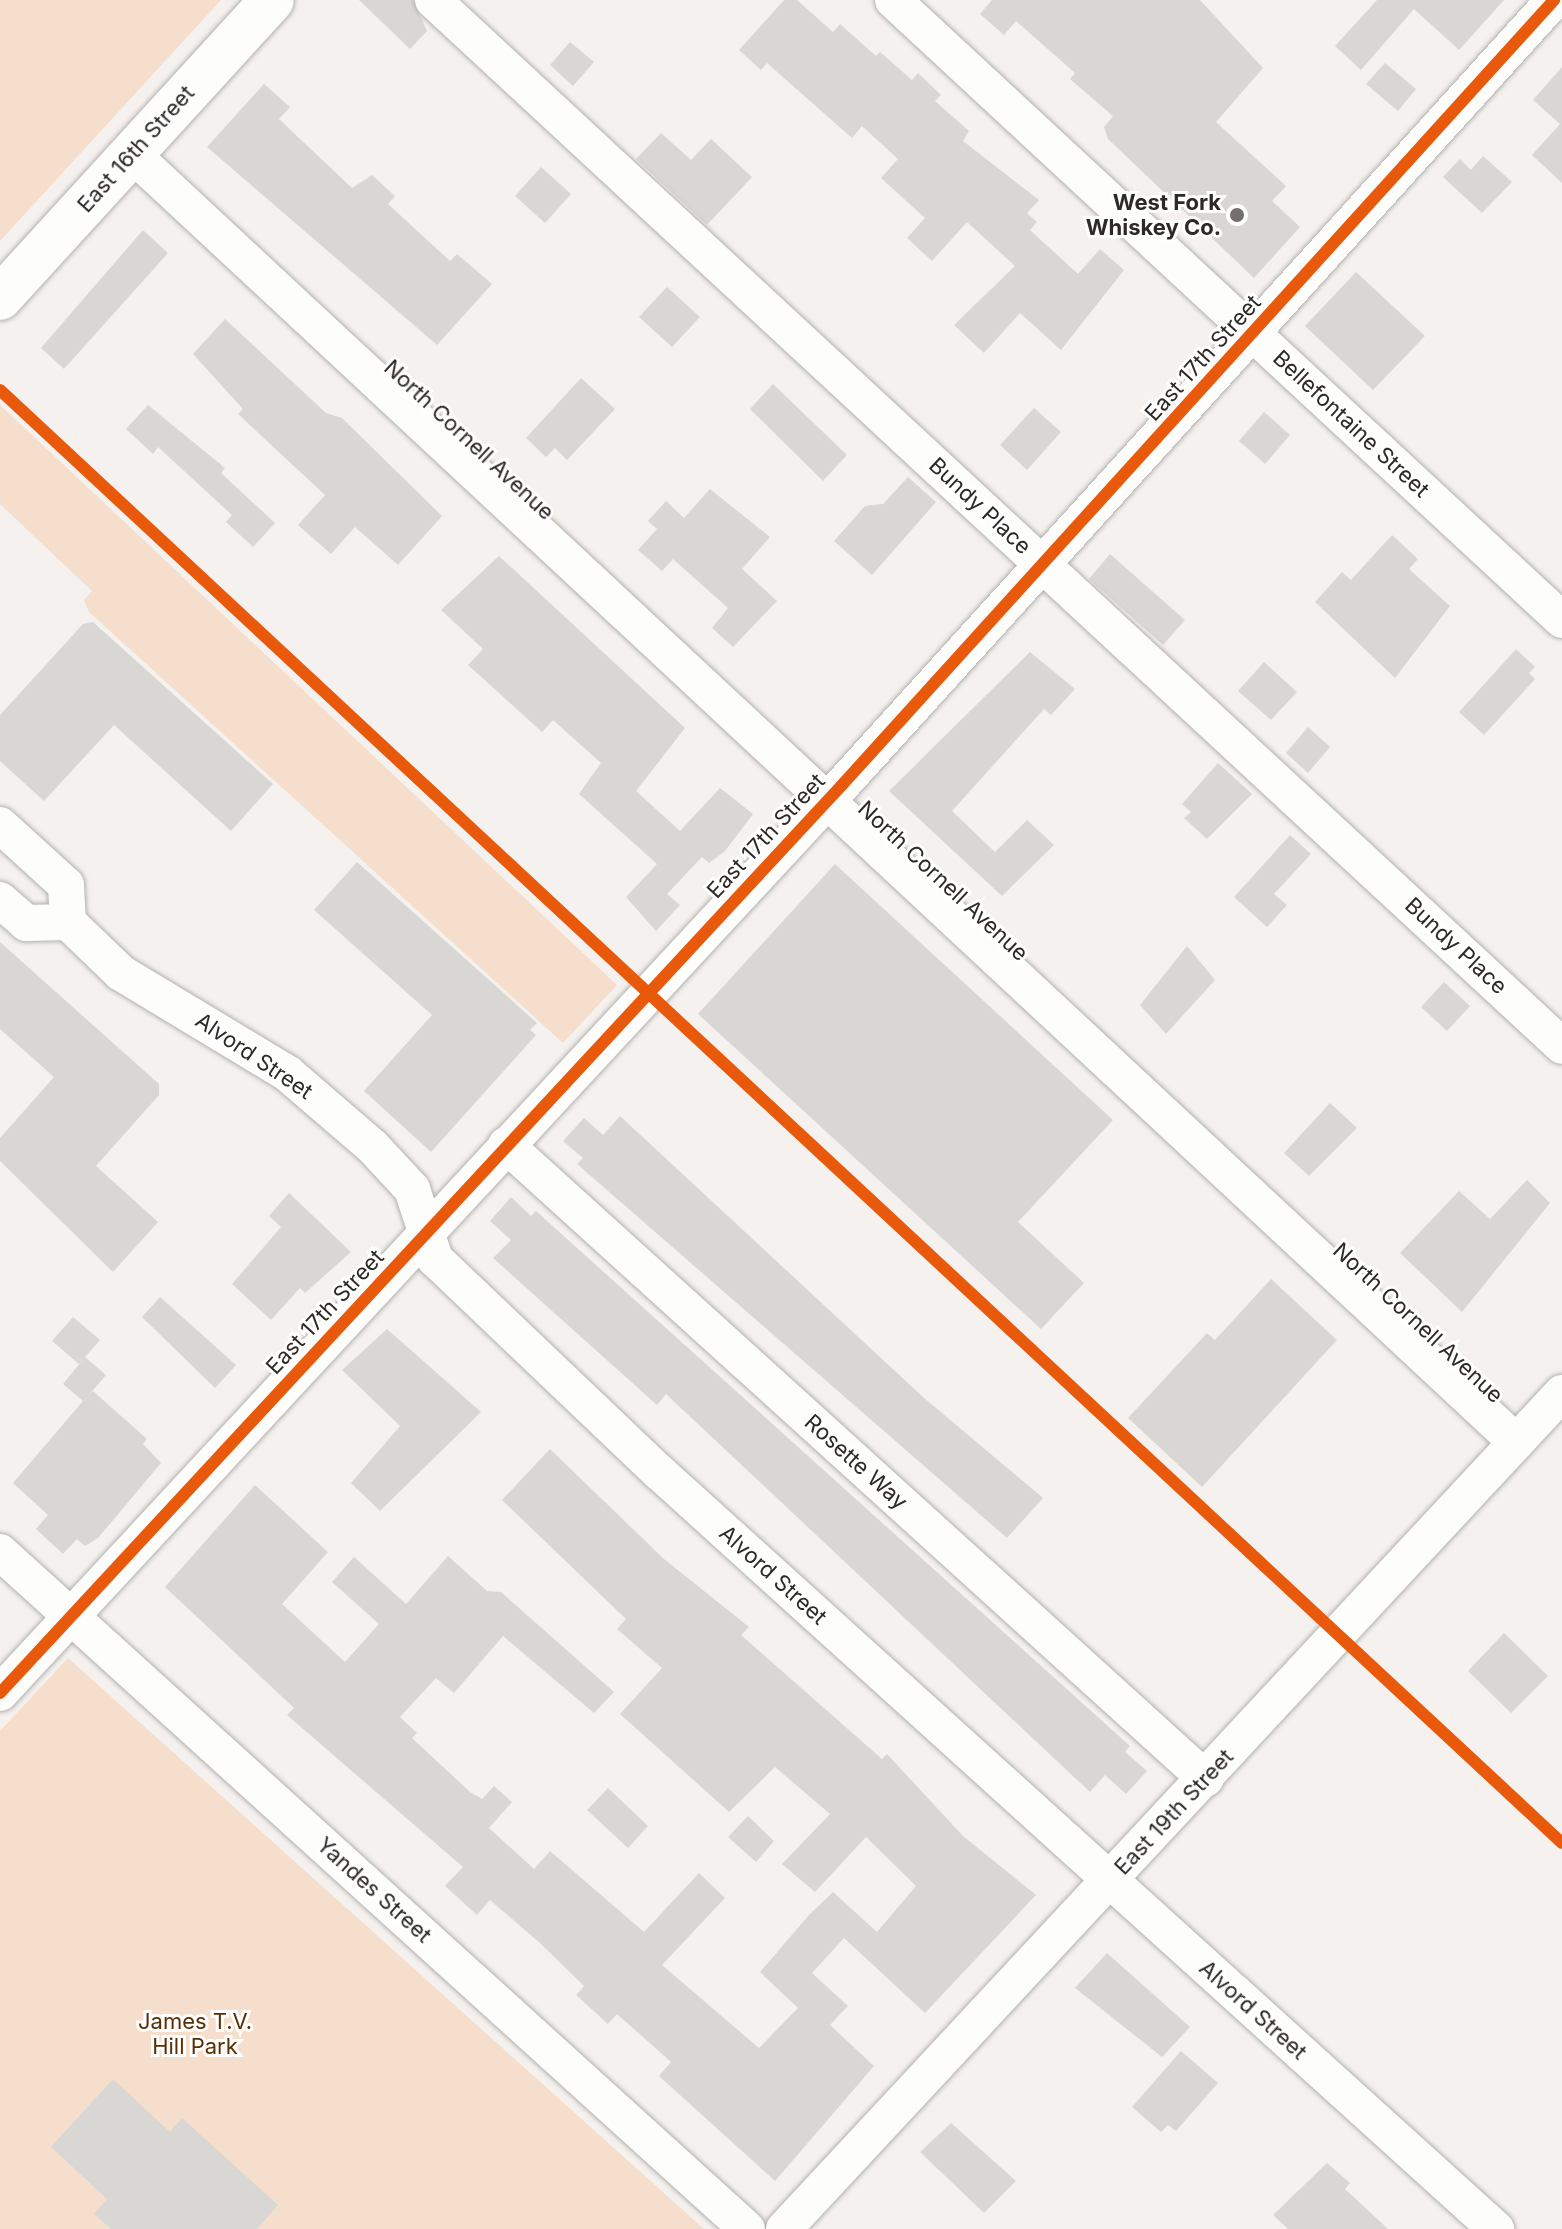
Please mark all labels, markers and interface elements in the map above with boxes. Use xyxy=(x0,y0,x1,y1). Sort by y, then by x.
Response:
street label: East 16th Street xyxy=(72,80,200,218)
place label: West Fork Whiskey Co. xyxy=(1086,189,1221,240)
marker: West Fork Whiskey Co. xyxy=(1228,206,1246,224)
street label: East 17th Street xyxy=(1140,290,1266,426)
street label: Bellefontaine Street xyxy=(1268,345,1434,503)
street label: North Cornell Avenue xyxy=(379,354,559,526)
street label: Bundy Place xyxy=(924,452,1036,560)
street label: East 17th Street xyxy=(702,768,830,904)
street label: North Cornell Avenue xyxy=(853,795,1033,967)
street label: Bundy Place xyxy=(1400,892,1512,1000)
street label: Alvord Street xyxy=(190,1007,318,1105)
street label: North Cornell Avenue xyxy=(1328,1237,1508,1409)
street label: East 17th Street xyxy=(261,1244,389,1380)
street label: Rosette Way xyxy=(799,1409,913,1515)
street label: Alvord Street xyxy=(714,1520,832,1630)
street label: East 19th Street xyxy=(1109,1744,1239,1880)
street label: Yandes Street xyxy=(311,1832,437,1948)
street label: Alvord Street xyxy=(1194,1955,1312,2065)
park label: James T.V. Hill Park xyxy=(138,2008,252,2060)

